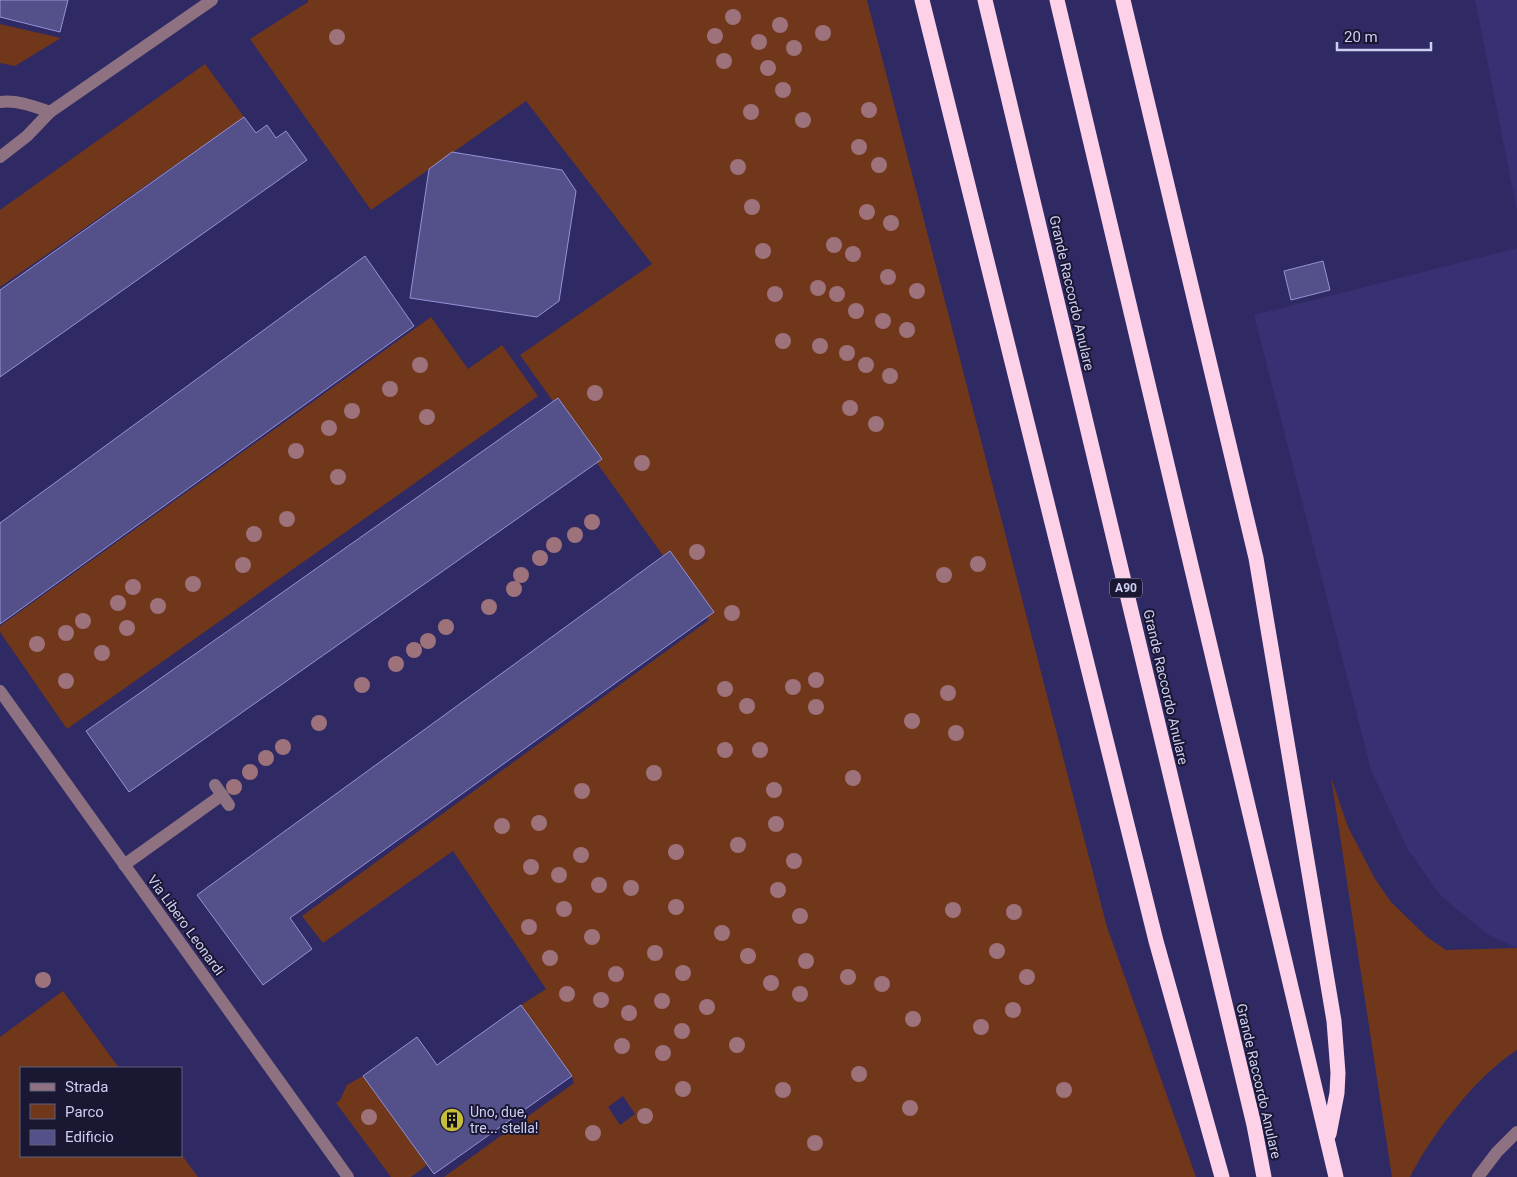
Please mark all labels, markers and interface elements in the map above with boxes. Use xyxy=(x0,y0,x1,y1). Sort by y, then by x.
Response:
scale bar xyxy=(1337,20,1431,52)
text: 20 m xyxy=(1344,28,1378,46)
street label: Grande Raccordo Anulare xyxy=(1046,214,1098,372)
road number: A90 xyxy=(1110,578,1142,598)
street label: Grande Raccordo Anulare xyxy=(1140,608,1192,766)
street label: Via Libero Leonardi xyxy=(144,872,228,978)
street label: Grande Raccordo Anulare xyxy=(1233,1002,1285,1160)
legend xyxy=(20,1067,182,1157)
text: Strada xyxy=(65,1078,108,1096)
text: Parco xyxy=(65,1103,104,1121)
place label: Uno, due, tre... stella! xyxy=(470,1104,538,1136)
building icon: Uno, due, tre... stella! xyxy=(439,1107,465,1133)
text: Edificio xyxy=(65,1128,114,1146)

